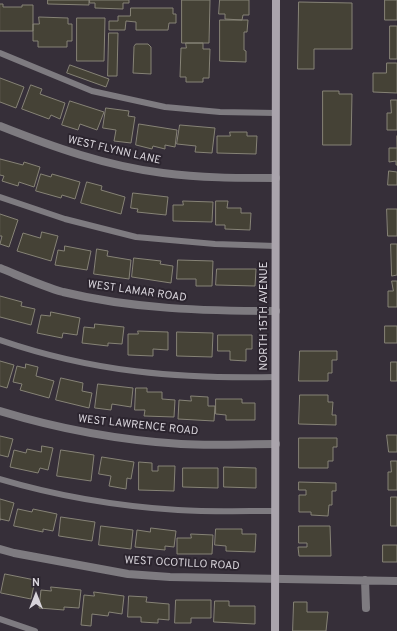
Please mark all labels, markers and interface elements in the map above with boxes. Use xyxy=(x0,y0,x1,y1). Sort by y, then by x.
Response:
street label: WEST FLYNN LANE xyxy=(66,134,162,168)
street label: NORTH 15TH AVENUE xyxy=(258,262,272,370)
street label: WEST LAMAR ROAD xyxy=(87,279,187,305)
street label: WEST LAWRENCE ROAD xyxy=(77,413,199,439)
street label: WEST OCOTILLO ROAD xyxy=(124,554,240,574)
north arrow xyxy=(16,575,56,615)
text: N xyxy=(32,576,40,590)

